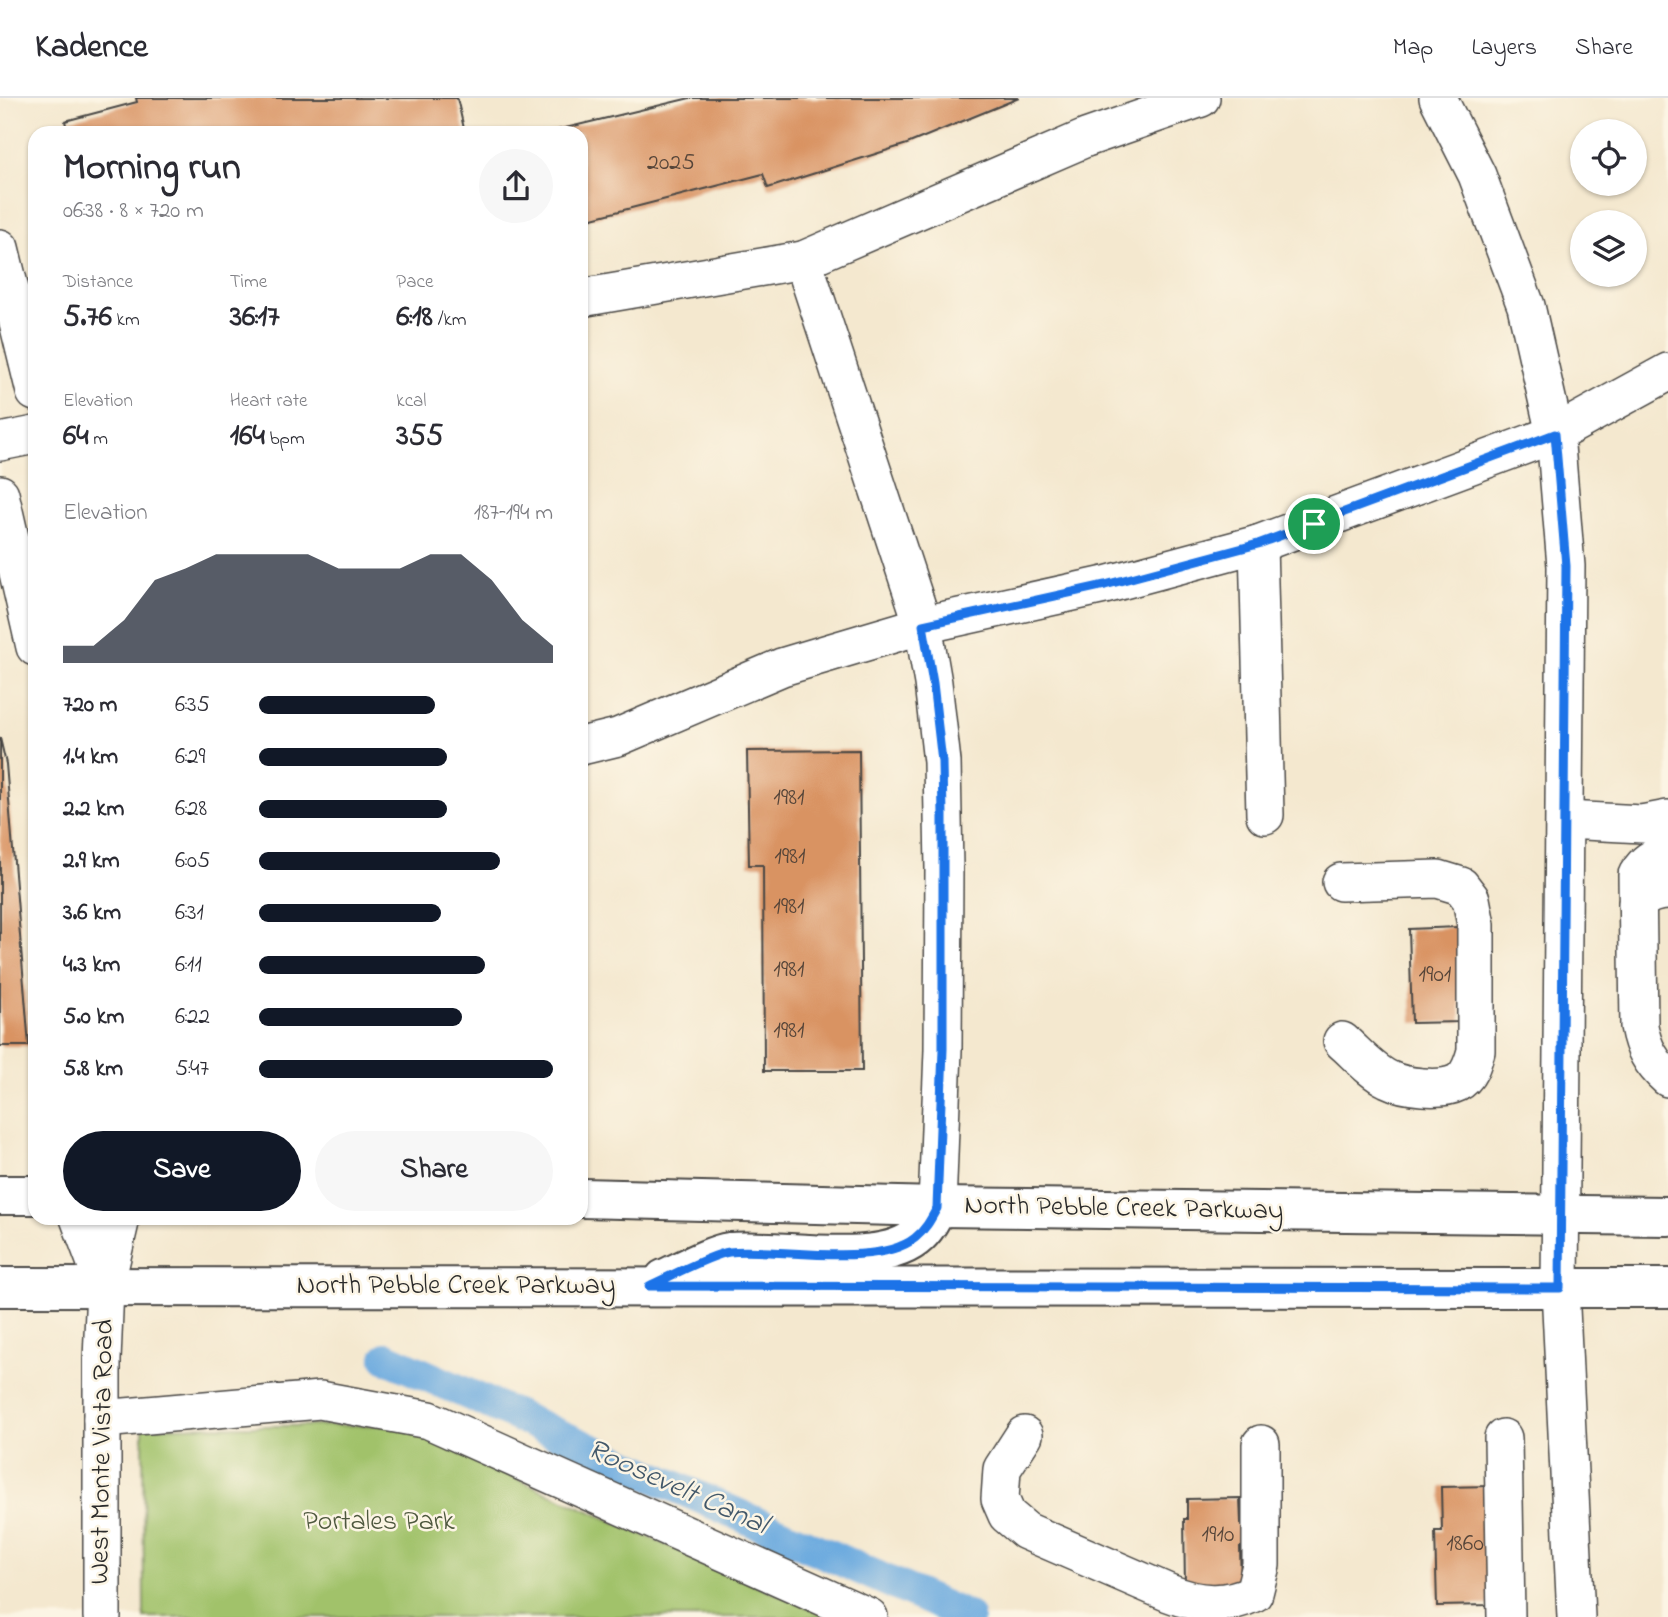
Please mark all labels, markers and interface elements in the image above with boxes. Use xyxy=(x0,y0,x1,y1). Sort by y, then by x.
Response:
text: Kadence xyxy=(35,24,148,72)
text: Map xyxy=(1393,31,1433,66)
text: Layers xyxy=(1471,31,1537,66)
text: Share xyxy=(1575,31,1633,66)
map controls xyxy=(1570,119,1647,287)
button: locate xyxy=(1570,119,1647,196)
text: Morning run xyxy=(63,141,241,197)
house number: 2025 xyxy=(647,146,695,181)
button: share xyxy=(479,149,553,223)
text: 06:38 · 8 × 720 m xyxy=(63,195,204,228)
button: layers xyxy=(1570,210,1647,287)
text: Distance xyxy=(63,269,133,296)
text: Time xyxy=(230,269,267,296)
text: Pace xyxy=(396,269,433,296)
text: 5.76 xyxy=(63,296,112,340)
text: 36:17 xyxy=(230,296,280,340)
text: 6:18 xyxy=(396,296,433,340)
text: km xyxy=(112,307,140,334)
text: /km xyxy=(433,307,467,334)
text: Elevation xyxy=(63,388,133,415)
text: Heart rate xyxy=(230,388,308,415)
text: kcal xyxy=(396,388,427,415)
text: 64 xyxy=(63,415,89,459)
text: 164 xyxy=(230,415,265,459)
text: 355 xyxy=(396,415,443,459)
text: m xyxy=(89,426,108,453)
text: bpm xyxy=(265,426,305,453)
pin xyxy=(1284,494,1344,554)
text: Elevation xyxy=(63,497,148,530)
text: 187–194 m xyxy=(474,497,553,530)
icon: arrive xyxy=(1295,505,1333,543)
text: 720 m xyxy=(63,689,117,722)
text: 6:35 xyxy=(175,689,210,722)
text: 1.4 km xyxy=(63,741,118,774)
text: 6:29 xyxy=(175,741,205,774)
house number: 1981 xyxy=(773,781,805,816)
text: 2.2 km xyxy=(63,793,124,826)
text: 6:28 xyxy=(175,793,207,826)
house number: 1981 xyxy=(774,840,806,875)
text: 2.9 km xyxy=(63,845,120,878)
text: 6:05 xyxy=(175,845,210,878)
house number: 1981 xyxy=(773,890,805,925)
text: 3.6 km xyxy=(63,897,121,930)
text: 6:31 xyxy=(175,897,204,930)
text: 4.3 km xyxy=(63,949,120,982)
text: 6:11 xyxy=(175,949,202,982)
house number: 1981 xyxy=(773,953,805,988)
house number: 1901 xyxy=(1419,958,1452,993)
text: 5.0 km xyxy=(63,1001,124,1034)
text: 6:22 xyxy=(175,1001,210,1034)
house number: 1981 xyxy=(773,1014,805,1049)
text: 5.8 km xyxy=(63,1053,123,1086)
text: 5:47 xyxy=(175,1053,209,1086)
button: Save xyxy=(63,1131,301,1211)
button: Share xyxy=(315,1131,553,1211)
street label: North Pebble Creek Parkway xyxy=(964,1186,1284,1232)
street label: North Pebble Creek Parkway xyxy=(296,1266,616,1307)
street label: West Monte Vista Road xyxy=(80,1319,126,1585)
water label: Roosevelt Canal xyxy=(580,1428,778,1549)
park label: Portales Park xyxy=(303,1502,455,1543)
house number: 1910 xyxy=(1202,1518,1234,1553)
house number: 1860 xyxy=(1446,1527,1484,1562)

